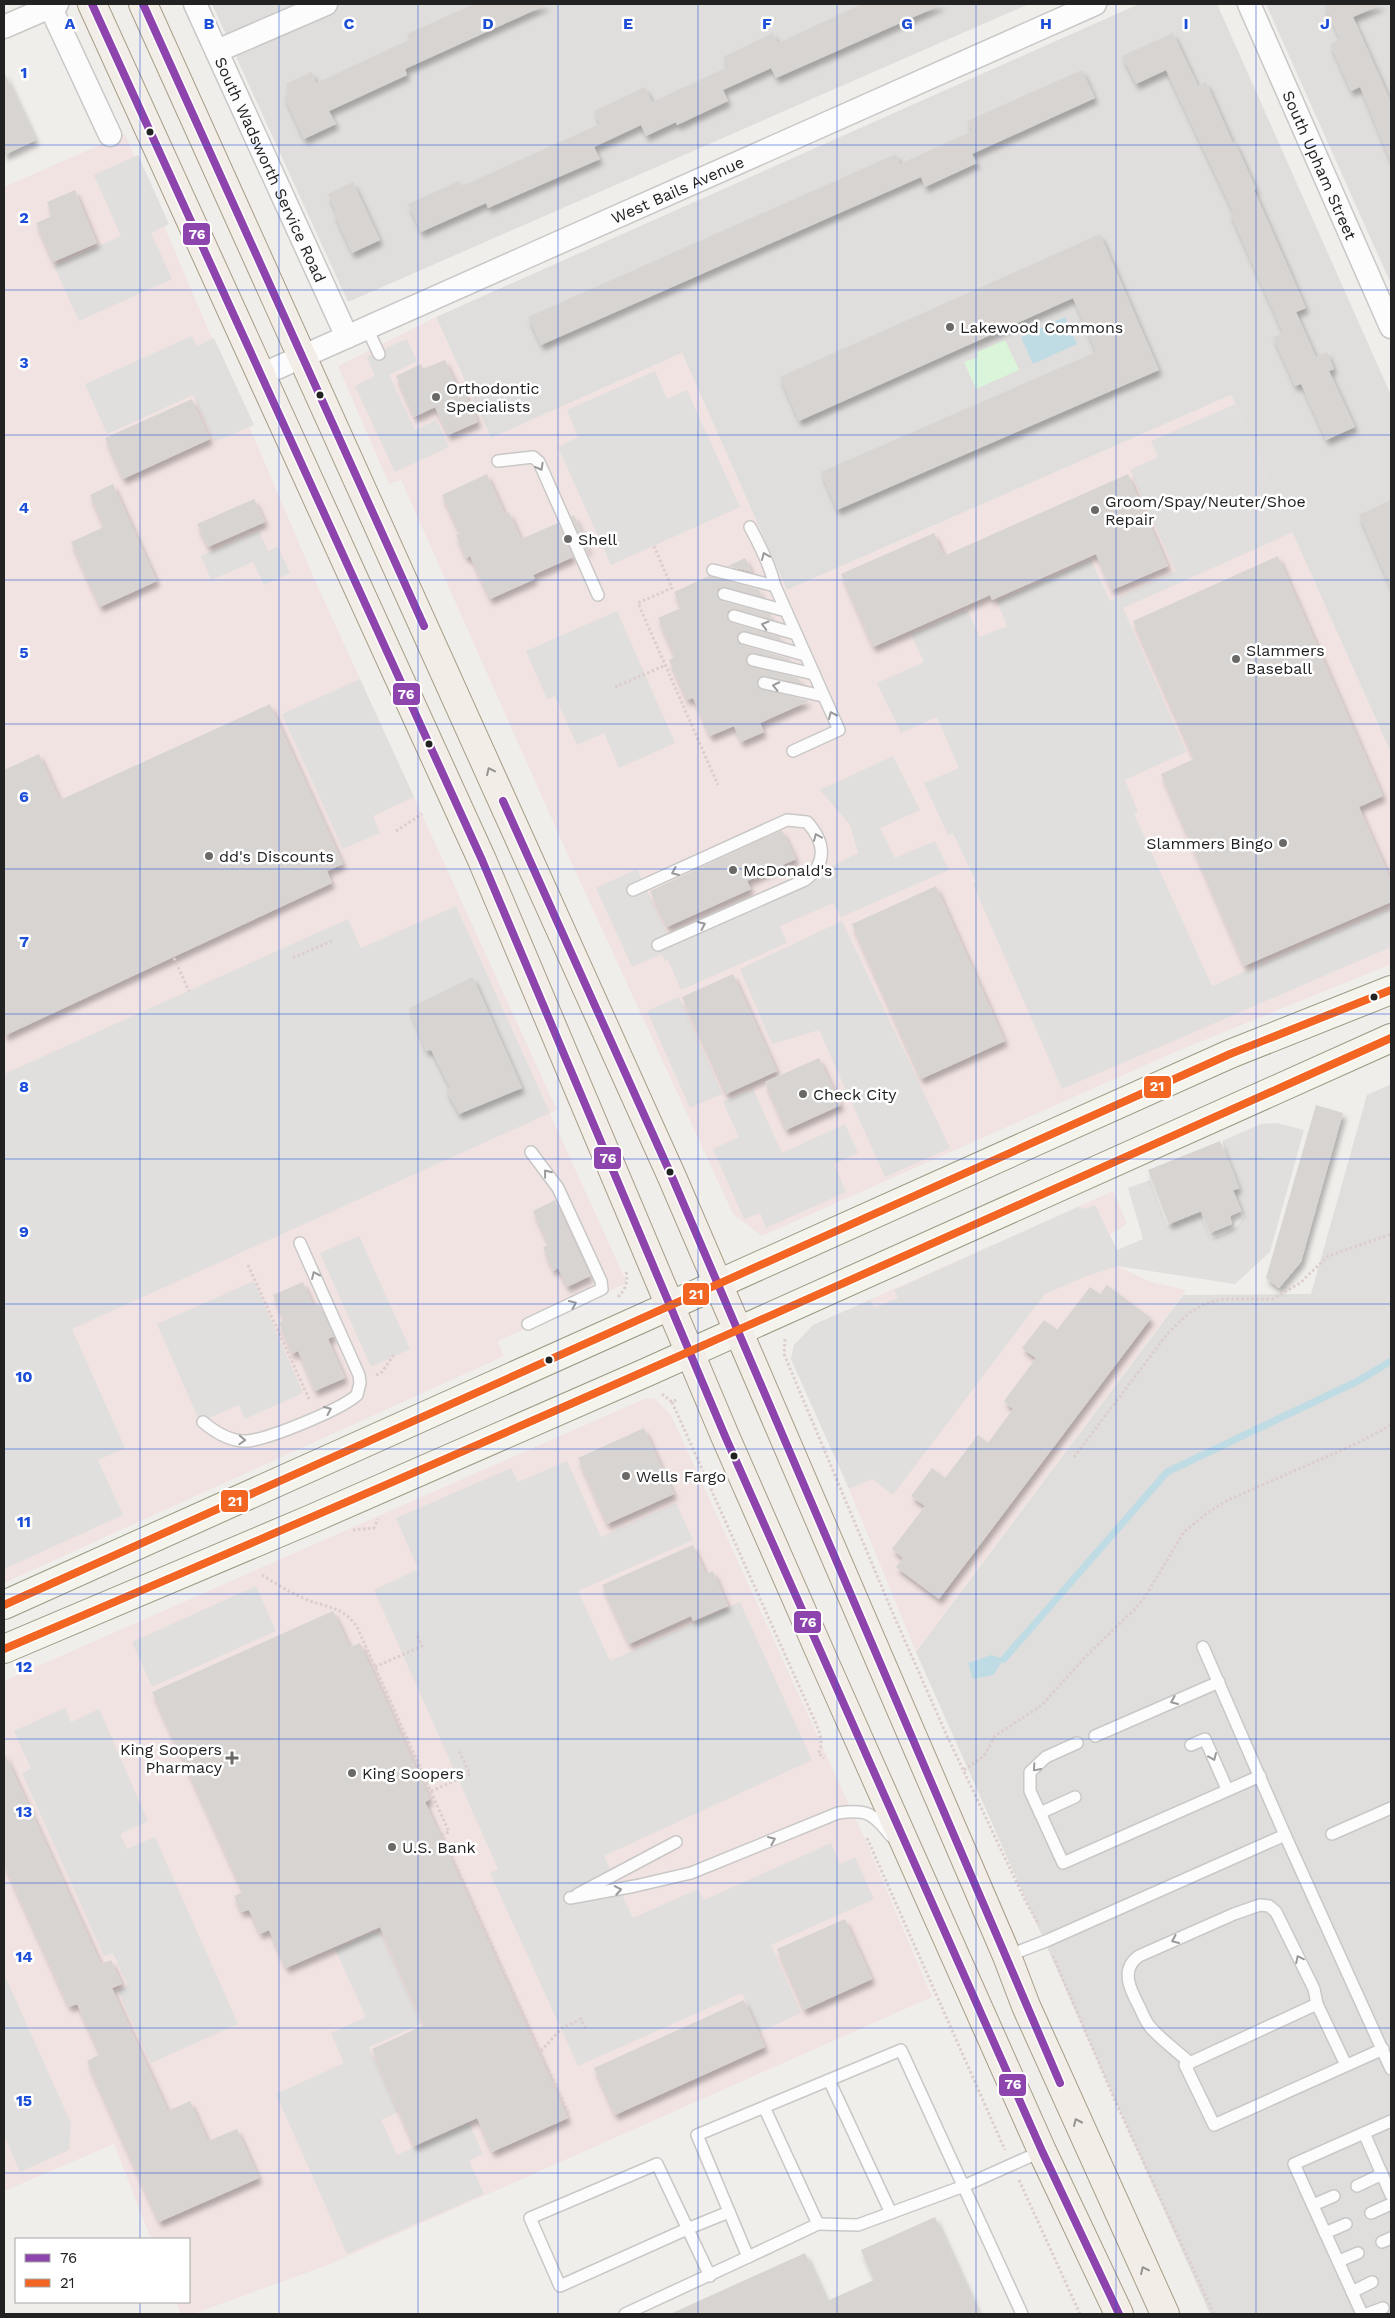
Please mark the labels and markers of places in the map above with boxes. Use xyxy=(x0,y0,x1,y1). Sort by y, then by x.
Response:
unlabelled marker xyxy=(145,127,155,137)
place label: Lakewood Commons xyxy=(960,318,1123,337)
marker: Lakewood Commons xyxy=(944,321,956,333)
place label: Orthodontic Specialists xyxy=(446,379,540,416)
unlabelled marker xyxy=(315,390,325,400)
marker: Orthodontic Specialists xyxy=(430,391,442,403)
place label: Groom/Spay/Neuter/Shoe Repair xyxy=(1105,492,1306,529)
marker: Groom/Spay/Neuter/Shoe Repair xyxy=(1089,504,1101,516)
place label: Shell xyxy=(578,530,617,549)
marker: Shell xyxy=(562,533,574,545)
place label: Slammers Baseball xyxy=(1246,641,1325,678)
marker: Slammers Baseball xyxy=(1230,653,1242,665)
unlabelled marker xyxy=(424,739,434,749)
place label: Slammers Bingo xyxy=(1146,834,1273,853)
marker: Slammers Bingo xyxy=(1277,837,1289,849)
place label: dd's Discounts xyxy=(219,847,334,866)
marker: dd's Discounts xyxy=(203,850,215,862)
place label: McDonald's xyxy=(743,861,833,880)
marker: McDonald's xyxy=(727,864,739,876)
unlabelled marker xyxy=(1369,992,1379,1002)
place label: Check City xyxy=(813,1085,897,1104)
marker: Check City xyxy=(797,1088,809,1100)
unlabelled marker xyxy=(665,1167,675,1177)
unlabelled marker xyxy=(544,1355,554,1365)
unlabelled marker xyxy=(729,1451,739,1461)
place label: Wells Fargo xyxy=(636,1467,726,1486)
marker: Wells Fargo xyxy=(620,1470,632,1482)
place label: King Soopers Pharmacy xyxy=(120,1740,223,1777)
marker: King Soopers Pharmacy xyxy=(226,1752,238,1764)
place label: King Soopers xyxy=(362,1764,464,1783)
marker: King Soopers xyxy=(346,1767,358,1779)
place label: U.S. Bank xyxy=(402,1838,476,1857)
marker: U.S. Bank xyxy=(386,1841,398,1853)

